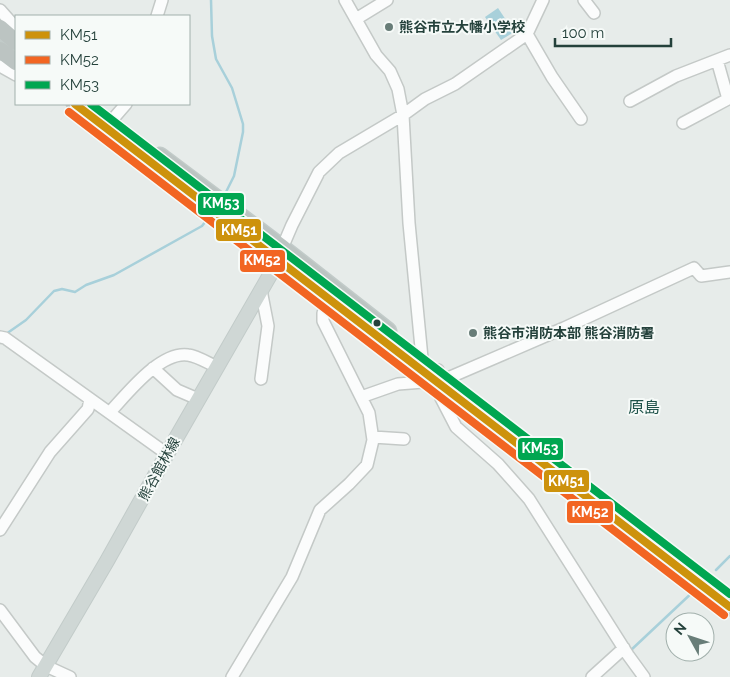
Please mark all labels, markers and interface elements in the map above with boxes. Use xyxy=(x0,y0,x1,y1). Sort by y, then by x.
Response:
legend xyxy=(15,15,190,105)
scale bar xyxy=(555,15,671,47)
place label: 熊谷市立大幡小学校 xyxy=(399,19,525,35)
marker: 熊谷市立大幡小学校 xyxy=(383,21,395,33)
text: 100 m xyxy=(562,24,604,42)
text: KM51 xyxy=(60,26,98,44)
text: KM52 xyxy=(60,51,99,69)
text: KM53 xyxy=(60,76,99,94)
line badge: KM53 xyxy=(197,192,245,216)
text: KM53 xyxy=(202,195,240,211)
line badge: KM51 xyxy=(215,218,262,242)
text: KM51 xyxy=(221,222,257,238)
line badge: KM52 xyxy=(239,249,286,273)
text: KM52 xyxy=(243,252,281,268)
unlabelled marker xyxy=(372,318,382,328)
place label: 熊谷市消防本部 熊谷消防署 xyxy=(483,325,654,341)
marker: 熊谷市消防本部 熊谷消防署 xyxy=(467,327,479,339)
district label: 原島 xyxy=(628,398,660,417)
street label: 熊谷館林線 xyxy=(135,435,183,503)
line badge: KM53 xyxy=(517,437,564,461)
text: KM53 xyxy=(521,440,559,456)
line badge: KM51 xyxy=(543,469,590,493)
text: KM51 xyxy=(548,473,584,489)
line badge: KM52 xyxy=(566,500,614,524)
text: KM52 xyxy=(571,504,609,520)
north arrow xyxy=(665,612,715,662)
text: N xyxy=(670,619,690,638)

